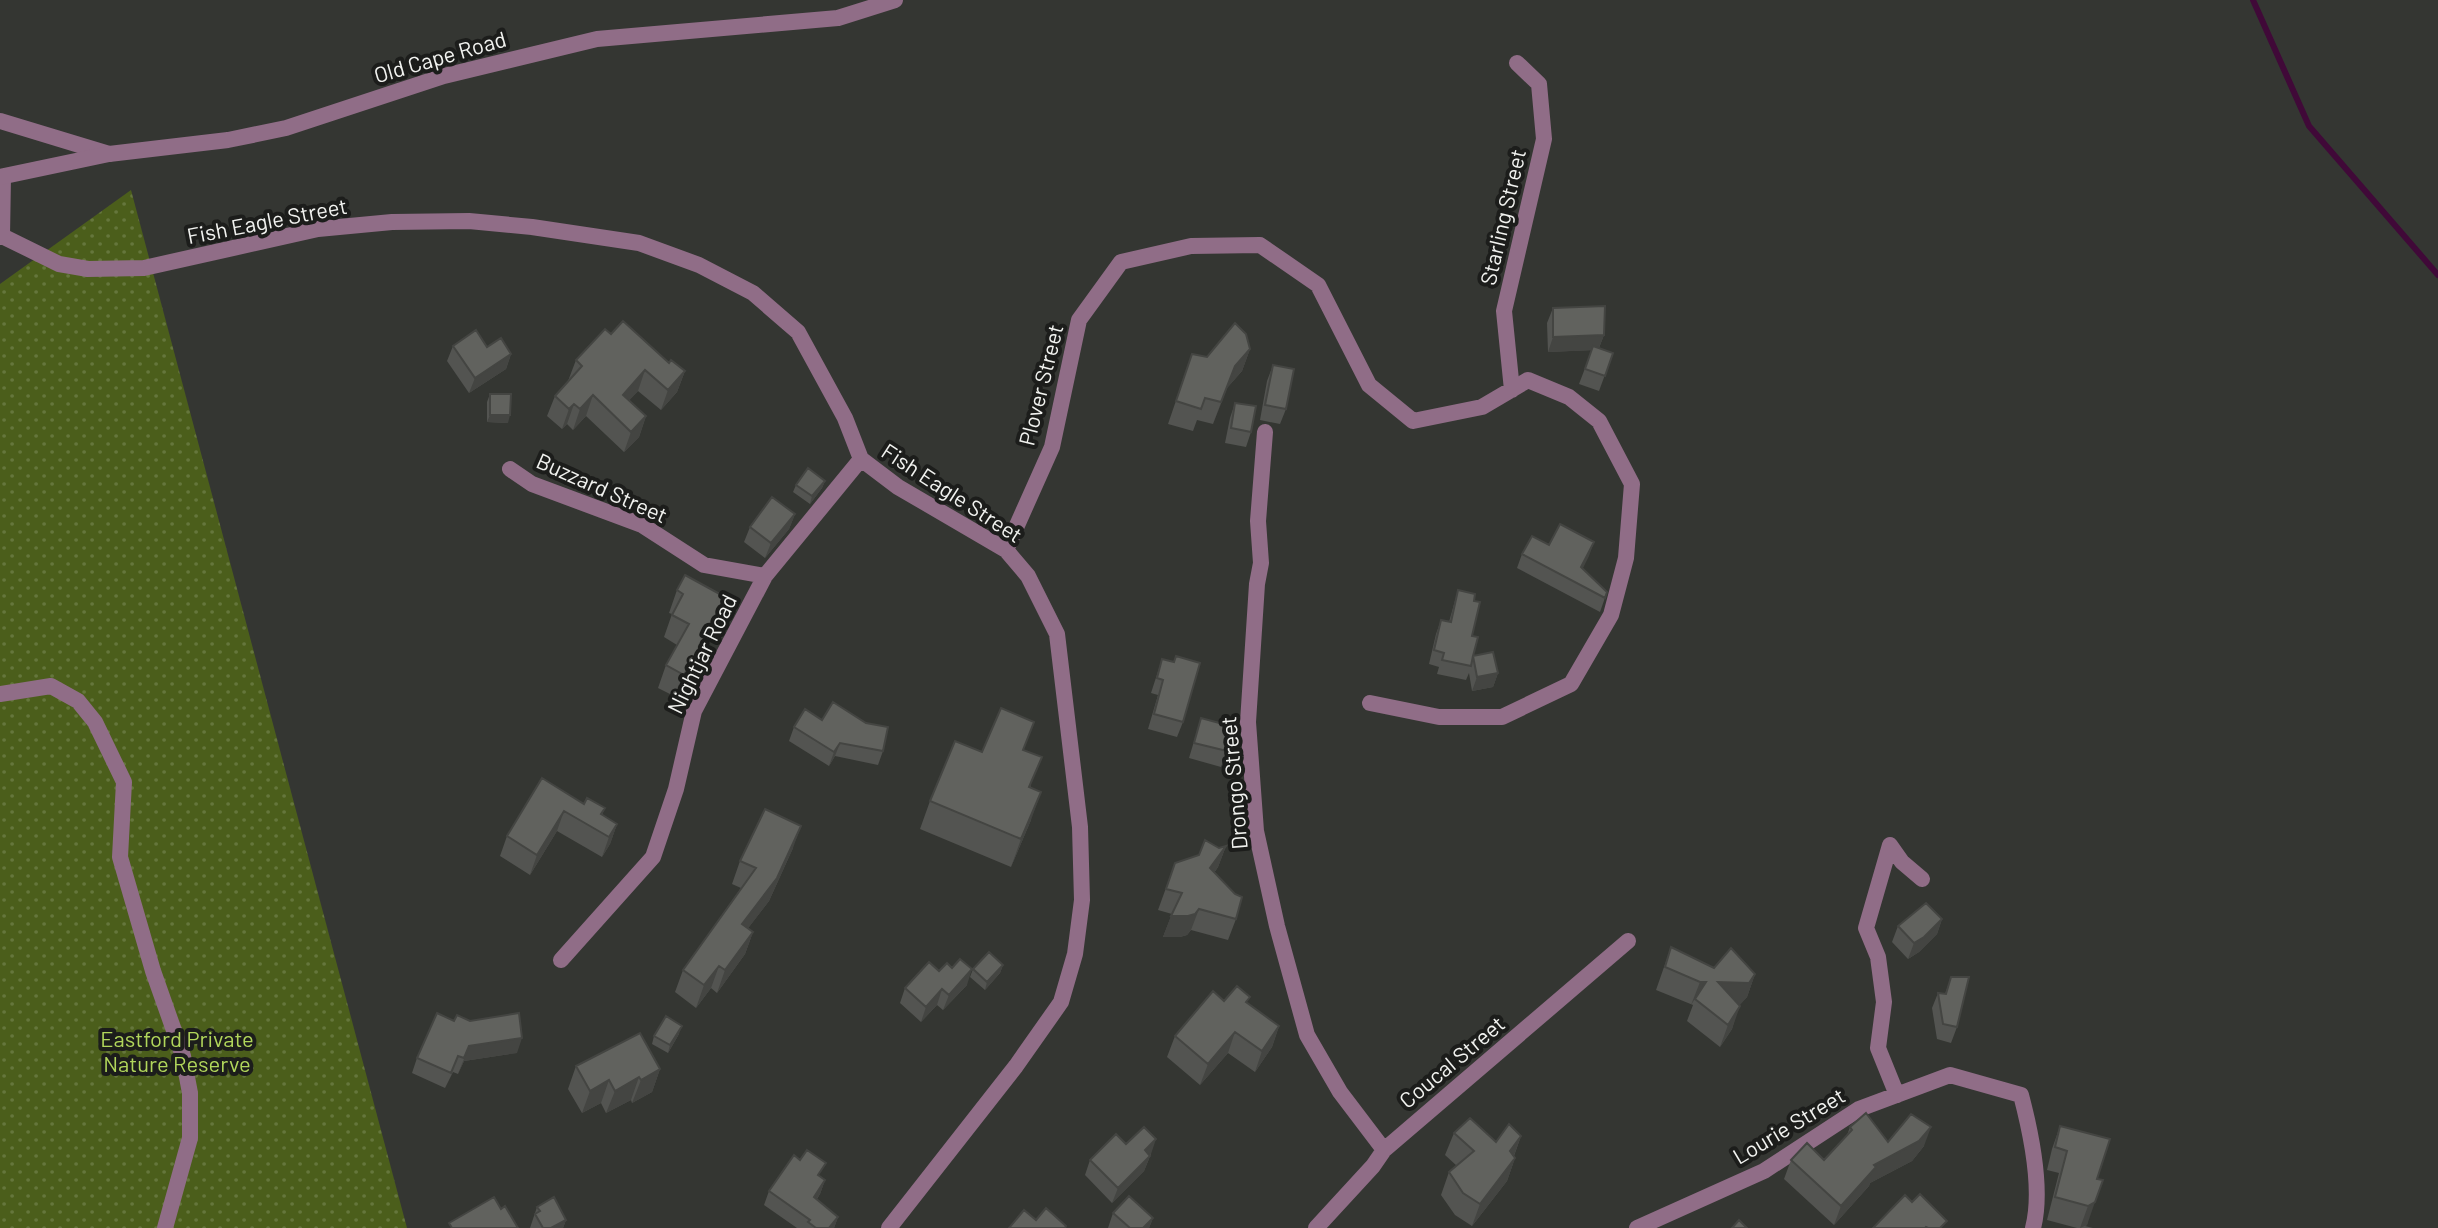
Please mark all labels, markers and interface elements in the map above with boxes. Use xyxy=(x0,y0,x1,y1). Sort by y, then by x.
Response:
street label: Old Cape Road xyxy=(371,25,509,87)
street label: Starling Street xyxy=(1474,146,1530,287)
street label: Fish Eagle Street xyxy=(185,192,349,248)
street label: Plover Street xyxy=(1012,322,1068,448)
street label: Fish Eagle Street xyxy=(877,437,1028,547)
street label: Buzzard Street xyxy=(533,447,672,528)
street label: Nightjar Road xyxy=(661,590,741,718)
street label: Drongo Street xyxy=(1214,715,1252,851)
street label: Coucal Street xyxy=(1393,1010,1509,1113)
park label: Eastford Private Nature Reserve xyxy=(100,1025,254,1076)
street label: Lourie Street xyxy=(1728,1082,1849,1169)

